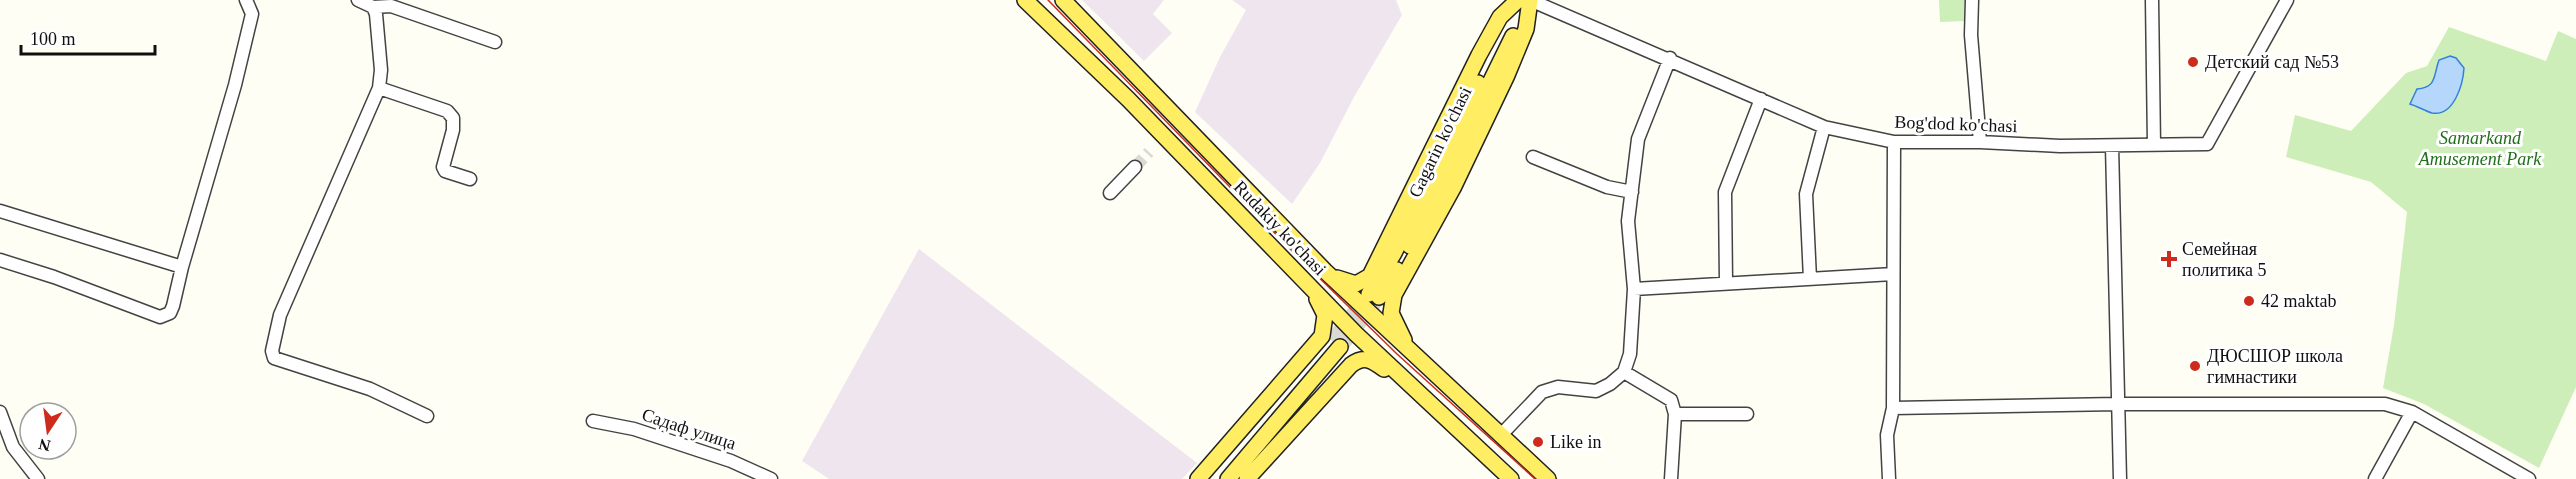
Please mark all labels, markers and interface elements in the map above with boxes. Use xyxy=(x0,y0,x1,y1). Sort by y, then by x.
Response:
scale bar xyxy=(21,18,154,56)
text: 100 m xyxy=(30,29,76,49)
place label: Детский сад №53 xyxy=(2205,52,2339,72)
marker: Детский сад №53 xyxy=(2186,55,2200,69)
street label: Gagarin ko'chasi xyxy=(1405,83,1475,201)
street label: Bog'dod ko'chasi xyxy=(1894,112,2018,136)
park label: Samarkand Amusement Park xyxy=(2418,128,2542,169)
street label: Rudakiy ko'chasi xyxy=(1230,177,1330,279)
place label: Семейная политика 5 xyxy=(2182,239,2266,280)
marker: Семейная политика 5 xyxy=(2160,250,2178,268)
place label: 42 maktab xyxy=(2261,291,2336,311)
marker: 42 maktab xyxy=(2242,294,2256,308)
place label: ДЮСШОР школа гимнастики xyxy=(2207,346,2343,387)
marker: ДЮСШОР школа гимнастики xyxy=(2188,359,2202,373)
north arrow xyxy=(18,401,78,461)
street label: Садаф улица xyxy=(639,404,739,454)
place label: Like in xyxy=(1550,432,1602,452)
text: N xyxy=(37,435,52,455)
marker: Like in xyxy=(1531,435,1545,449)

